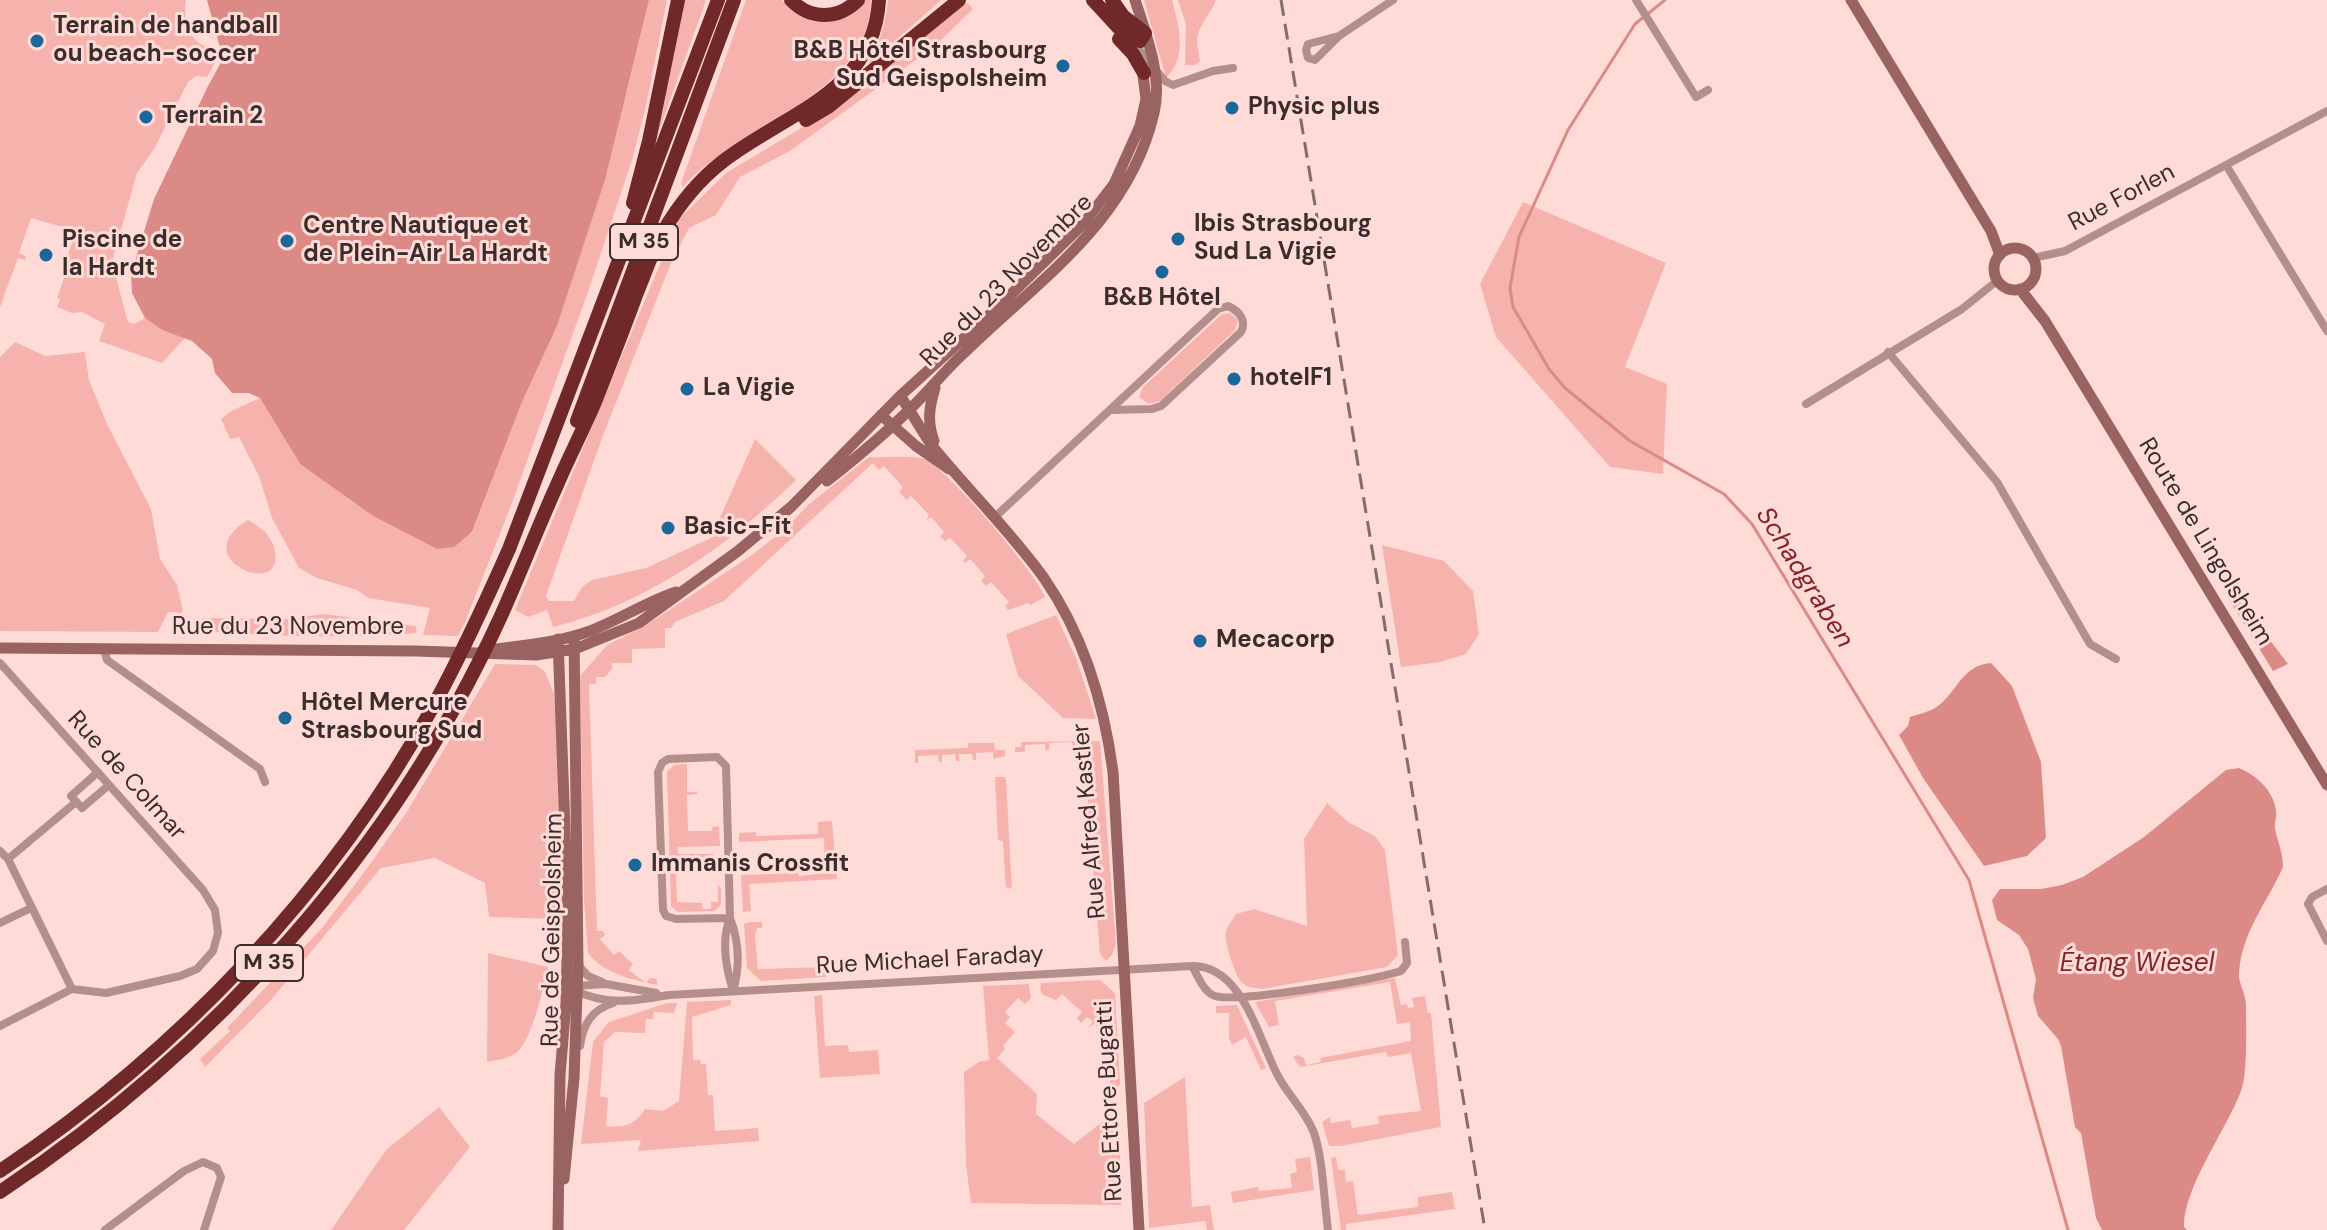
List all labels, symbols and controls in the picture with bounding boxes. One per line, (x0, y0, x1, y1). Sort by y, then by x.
place label: Terrain de handball ou beach-soccer (53, 13, 278, 69)
marker: Terrain de handball ou beach-soccer (28, 32, 46, 50)
place label: B&B Hôtel Strasbourg Sud Geispolsheim (794, 38, 1047, 94)
marker: B&B Hôtel Strasbourg Sud Geispolsheim (1054, 57, 1072, 75)
place label: Physic plus (1248, 94, 1380, 122)
marker: Physic plus (1223, 99, 1241, 117)
place label: Terrain 2 (162, 103, 263, 131)
marker: Terrain 2 (137, 108, 155, 126)
street label: Rue Forlen (2064, 158, 2180, 238)
street label: Rue du 23 Novembre (915, 189, 1099, 373)
place label: Ibis Strasbourg Sud La Vigie (1194, 211, 1372, 267)
place label: Centre Nautique et de Plein-Air La Hardt (303, 213, 548, 269)
road number: M 35 (610, 224, 678, 260)
place label: Piscine de la Hardt (62, 227, 182, 283)
marker: Ibis Strasbourg Sud La Vigie (1169, 230, 1187, 248)
marker: Centre Nautique et de Plein-Air La Hardt (278, 232, 296, 250)
marker: Piscine de la Hardt (37, 246, 55, 264)
marker: B&B Hôtel (1153, 263, 1171, 281)
place label: B&B Hôtel (1103, 285, 1221, 313)
place label: hotelF1 (1250, 365, 1332, 393)
marker: hotelF1 (1225, 370, 1243, 388)
place label: La Vigie (703, 375, 795, 403)
marker: La Vigie (678, 380, 696, 398)
street label: Route de Lingolsheim (2132, 433, 2278, 651)
water label: Schadgraben (1748, 502, 1860, 654)
place label: Basic-Fit (684, 514, 791, 542)
marker: Basic-Fit (659, 519, 677, 537)
street label: Rue du 23 Novembre (172, 614, 404, 642)
place label: Mecacorp (1216, 627, 1335, 655)
marker: Mecacorp (1191, 632, 1209, 650)
place label: Hôtel Mercure Strasbourg Sud (301, 690, 482, 746)
street label: Rue de Colmar (61, 706, 191, 846)
marker: Hôtel Mercure Strasbourg Sud (276, 709, 294, 727)
street label: Rue Alfred Kastler (1067, 722, 1113, 920)
street label: Rue de Geispolsheim (537, 813, 569, 1047)
place label: Immanis Crossfit (651, 851, 849, 879)
marker: Immanis Crossfit (626, 856, 644, 874)
street label: Rue Michael Faraday (815, 941, 1045, 981)
road number: M 35 (235, 945, 303, 981)
water label: Étang Wiesel (2060, 948, 2214, 980)
street label: Rue Ettore Bugatti (1090, 1000, 1130, 1202)

